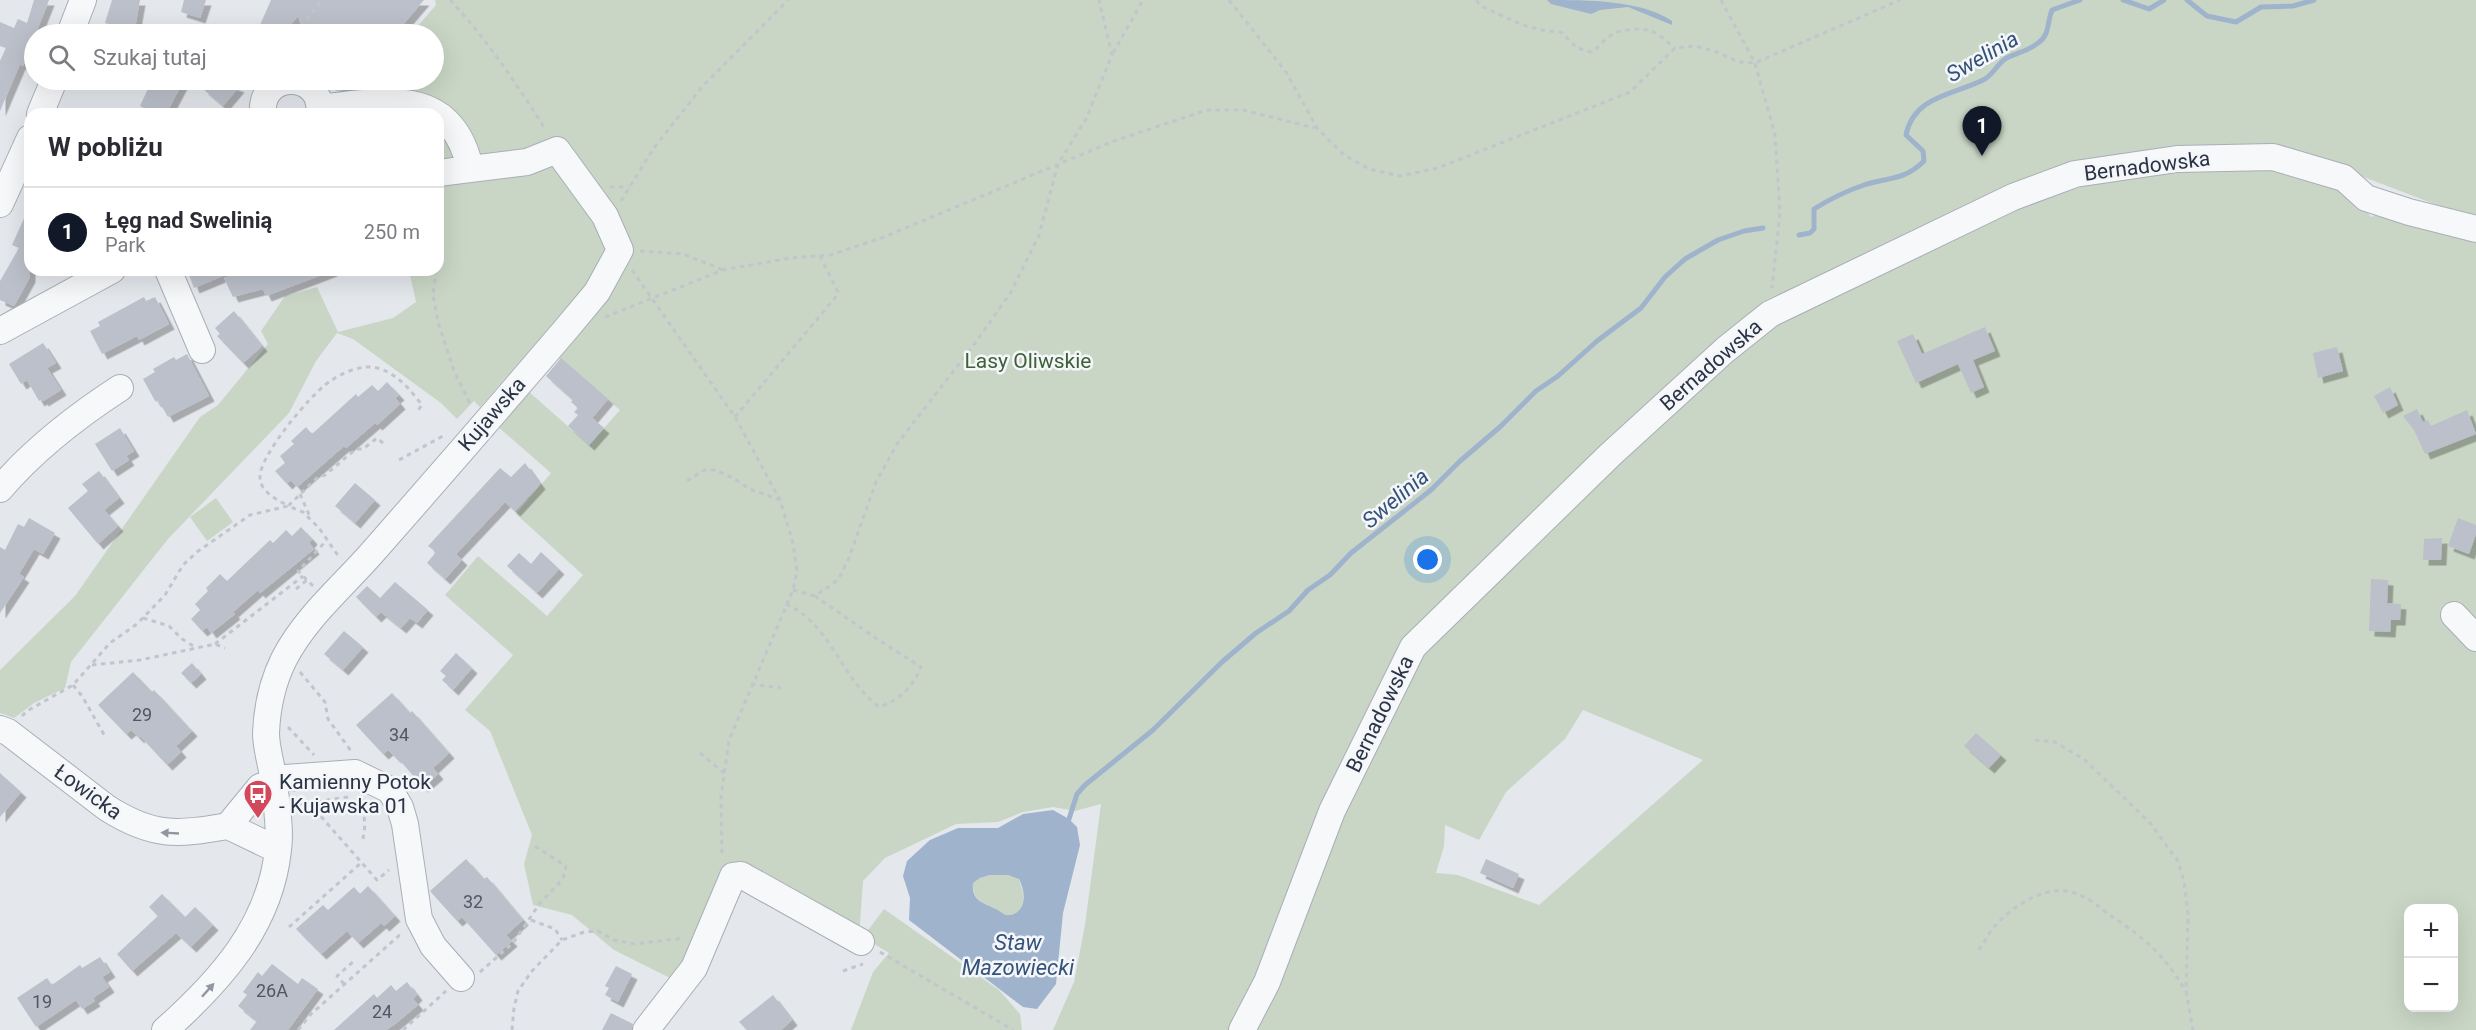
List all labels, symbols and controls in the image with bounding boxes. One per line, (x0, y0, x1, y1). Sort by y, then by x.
search box (24, 24, 444, 90)
water label: Swelinia (1942, 26, 2023, 87)
icon: search (45, 41, 78, 74)
text: Szukaj tutaj (93, 45, 207, 70)
pin: 1 (1962, 106, 2002, 156)
text: W pobliżu (48, 132, 163, 162)
street label: Bernadowska (2083, 146, 2211, 186)
text: Łęg nad Swelinią (105, 208, 272, 233)
text: 1 (62, 220, 73, 244)
text: 250 m (364, 220, 420, 244)
text: Park (105, 233, 145, 257)
street label: Bernadowska (1655, 314, 1767, 416)
park label: Lasy Oliwskie (965, 349, 1091, 373)
street label: Kujawska (454, 372, 530, 456)
water label: Swelinia (1357, 463, 1434, 533)
your location (1413, 545, 1442, 574)
street label: Bernadowska (1341, 652, 1419, 776)
house number: 29 (132, 704, 152, 725)
house number: 34 (389, 724, 409, 745)
street label: Łowicka (50, 760, 126, 824)
place label: Kamienny Potok - Kujawska 01 (279, 770, 431, 818)
bus stop icon: Kamienny Potok - Kujawska 01 (242, 778, 274, 820)
one-way arrow (161, 828, 180, 837)
house number: 32 (463, 891, 483, 912)
map controls (2404, 904, 2458, 1012)
button: + (2404, 904, 2458, 958)
water label: Staw Mazowiecki (962, 930, 1075, 980)
button: − (2404, 958, 2458, 1012)
house number: 26A (256, 980, 288, 1001)
one-way arrow (201, 983, 214, 998)
house number: 19 (32, 991, 52, 1012)
house number: 24 (372, 1001, 392, 1022)

